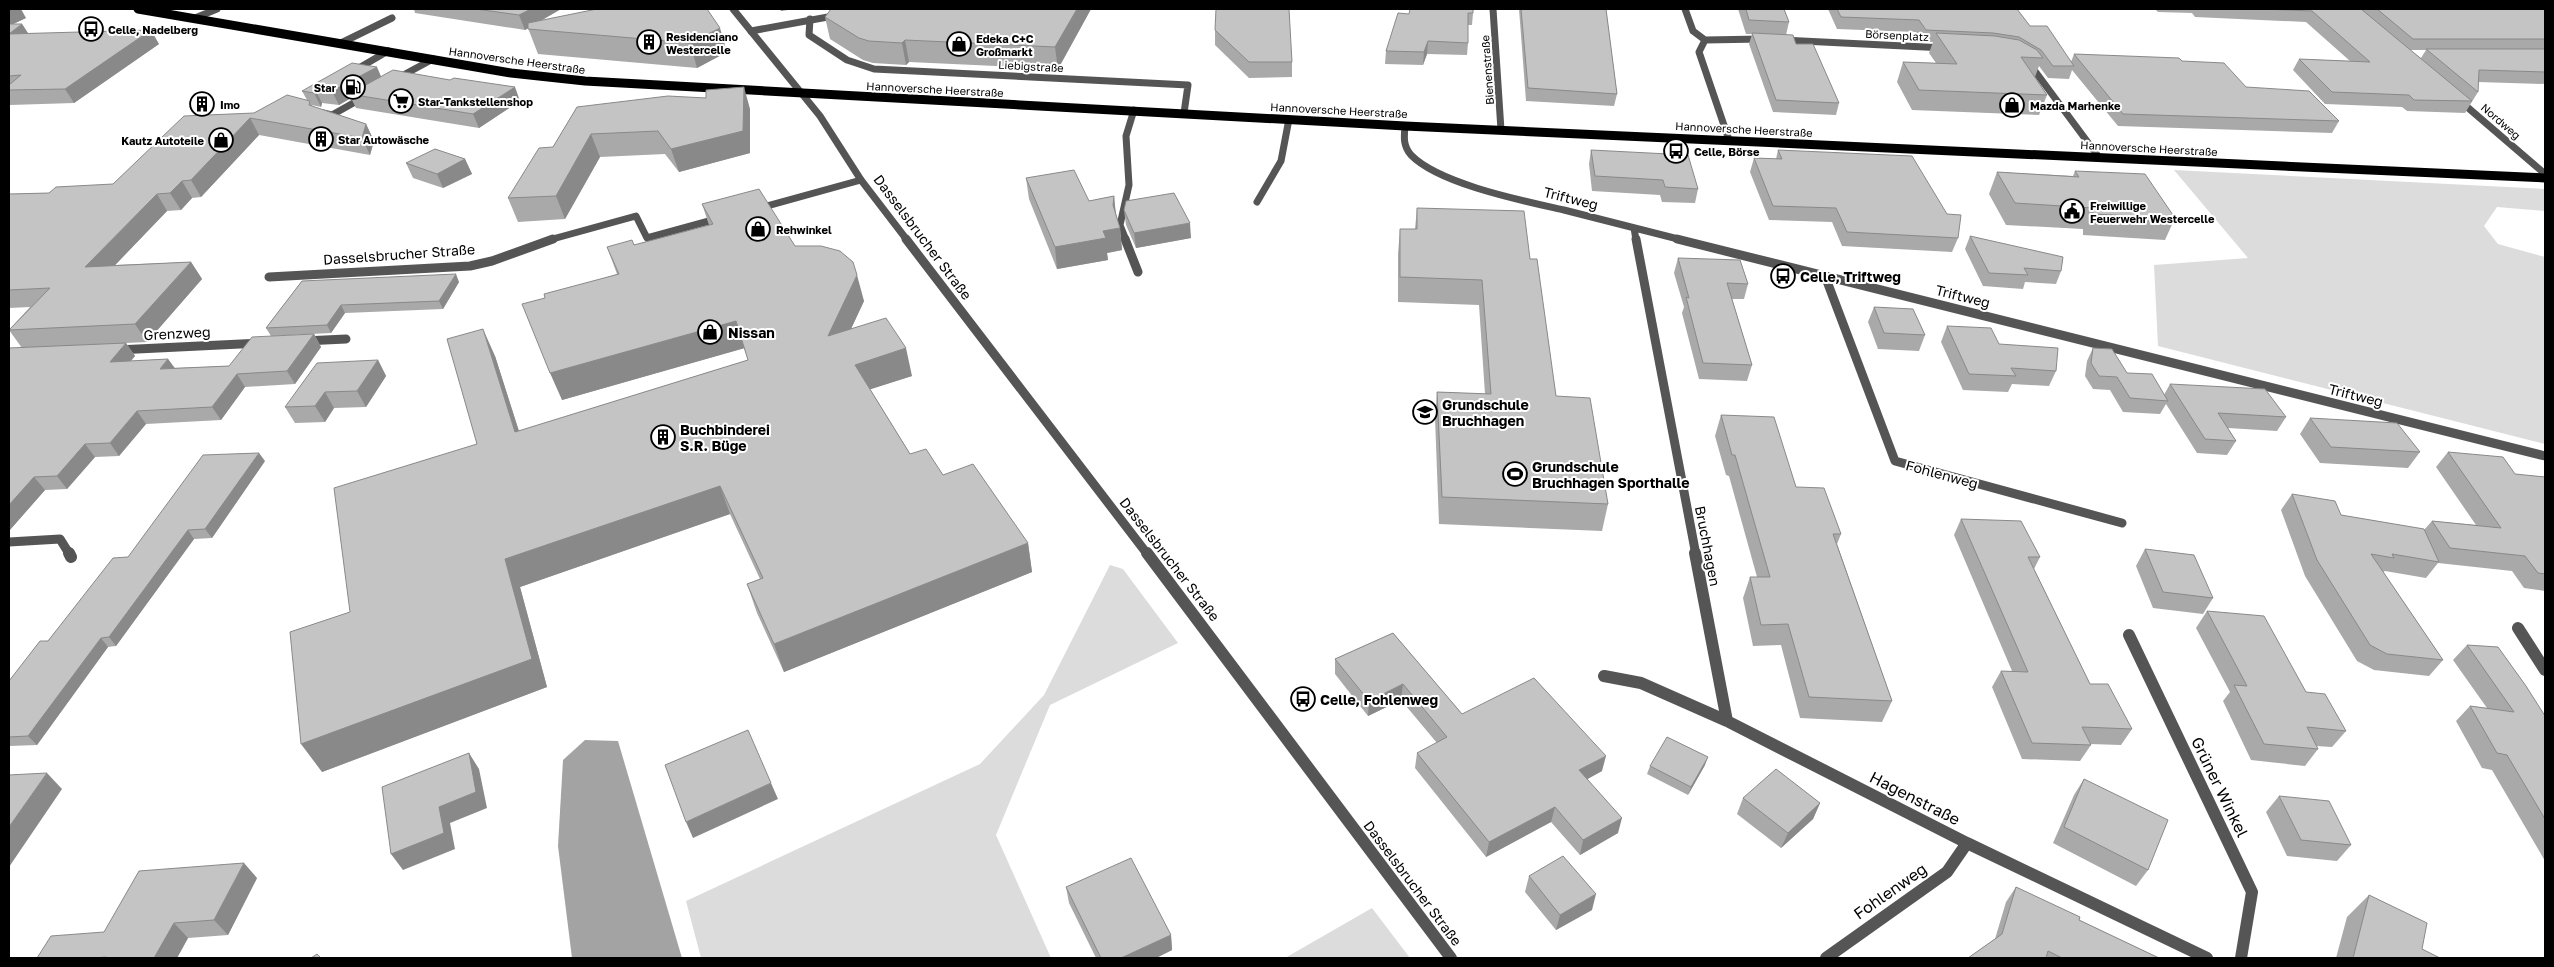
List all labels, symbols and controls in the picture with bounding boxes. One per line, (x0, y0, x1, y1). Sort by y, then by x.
bus stop icon: Celle, Nadelberg (78, 16, 104, 42)
place label: Celle, Nadelberg (108, 23, 198, 36)
street label: Börsenplatz (1865, 27, 1930, 43)
building icon: Residenciano Westercelle (636, 29, 662, 55)
place label: Residenciano Westercelle (666, 30, 738, 56)
shop icon: Edeka C+C Großmarkt (946, 31, 972, 57)
place label: Edeka C+C Großmarkt (976, 32, 1034, 58)
street label: Bienenstraße (1478, 35, 1496, 105)
street label: Hannoversche Heerstraße (448, 44, 586, 76)
street label: Liebigstraße (998, 58, 1064, 74)
fuel station icon: Star (340, 74, 366, 100)
street label: Hannoversche Heerstraße (866, 79, 1004, 99)
place label: Star (314, 81, 337, 94)
supermarket icon: Star-Tankstellenshop (388, 88, 414, 114)
building icon: Imo (189, 91, 215, 117)
shop icon: Mazda Marhenke (1999, 92, 2025, 118)
place label: Star-Tankstellenshop (418, 95, 533, 108)
place label: Imo (220, 98, 240, 111)
place label: Mazda Marhenke (2030, 99, 2121, 112)
street label: Hannoversche Heerstraße (1270, 100, 1408, 120)
street label: Nordweg (2479, 100, 2523, 142)
street label: Hannoversche Heerstraße (1675, 119, 1813, 139)
building icon: Star Autowäsche (308, 126, 334, 152)
shop icon: Kautz Autoteile (208, 127, 234, 153)
place label: Star Autowäsche (338, 133, 430, 146)
place label: Kautz Autoteile (121, 134, 205, 147)
bus stop icon: Celle, Börse (1663, 138, 1689, 164)
street label: Hannoversche Heerstraße (2080, 138, 2218, 158)
place label: Celle, Börse (1694, 145, 1760, 158)
street label: Dasselsbrucher Straße (870, 171, 976, 303)
street label: Triftweg (1542, 183, 1600, 213)
public building icon: Freiwillige Feuerwehr Westercelle (2059, 198, 2085, 224)
place label: Freiwillige Feuerwehr Westercelle (2090, 199, 2215, 225)
shop icon: Rehwinkel (745, 216, 771, 242)
place label: Rehwinkel (776, 223, 832, 236)
street label: Dasselsbrucher Straße (322, 240, 476, 268)
bus stop icon: Celle, Triftweg (1770, 263, 1796, 289)
place label: Celle, Triftweg (1800, 268, 1901, 285)
street label: Triftweg (1934, 281, 1992, 311)
shop icon: Nissan (697, 319, 723, 345)
street label: Grenzweg (143, 323, 211, 343)
place label: Nissan (728, 324, 775, 341)
street label: Triftweg (2327, 380, 2385, 410)
place label: Grundschule Bruchhagen (1442, 396, 1529, 429)
school or university icon: Grundschule Bruchhagen (1412, 399, 1438, 425)
place label: Buchbinderei S.R. Büge (680, 421, 770, 454)
building icon: Buchbinderei S.R. Büge (650, 424, 676, 450)
street label: Fohlenweg (1904, 456, 1980, 492)
place label: Grundschule Bruchhagen Sporthalle (1532, 458, 1690, 491)
sports icon: Grundschule Bruchhagen Sporthalle (1502, 461, 1528, 487)
street label: Dasselsbrucher Straße (1116, 494, 1224, 624)
street label: Bruchhagen (1692, 504, 1724, 588)
bus stop icon: Celle, Fohlenweg (1290, 686, 1316, 712)
place label: Celle, Fohlenweg (1320, 691, 1438, 708)
street label: Grüner Winkel (2187, 734, 2253, 840)
street label: Hagenstraße (1866, 767, 1964, 829)
street label: Dasselsbrucher Straße (1360, 817, 1466, 949)
street label: Fohlenweg (1850, 859, 1930, 923)

